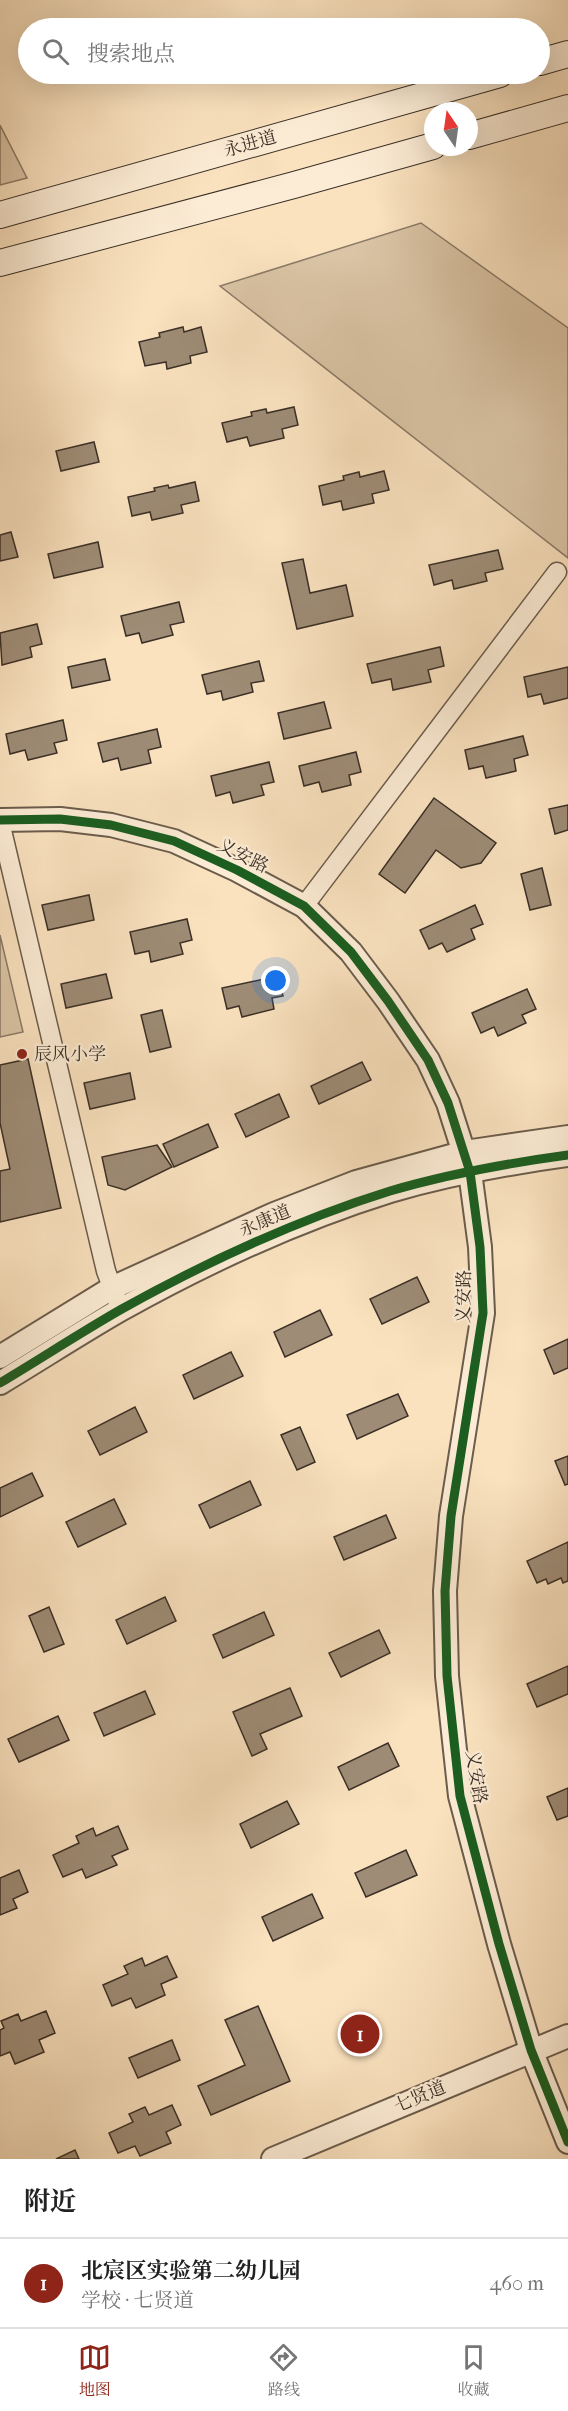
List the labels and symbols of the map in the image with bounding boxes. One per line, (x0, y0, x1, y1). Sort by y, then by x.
north arrow (424, 102, 478, 156)
street label: 永进道 (221, 126, 279, 162)
street label: 义安路 (214, 835, 272, 877)
your location (261, 966, 290, 995)
place label: 辰风小学 (34, 1044, 106, 1065)
marker: 辰风小学 (15, 1047, 29, 1061)
street label: 永康道 (236, 1201, 294, 1241)
street label: 义安路 (453, 1270, 475, 1324)
street label: 义安路 (461, 1749, 491, 1805)
pin: 1 (340, 2012, 380, 2056)
street label: 七贤道 (391, 2077, 449, 2117)

